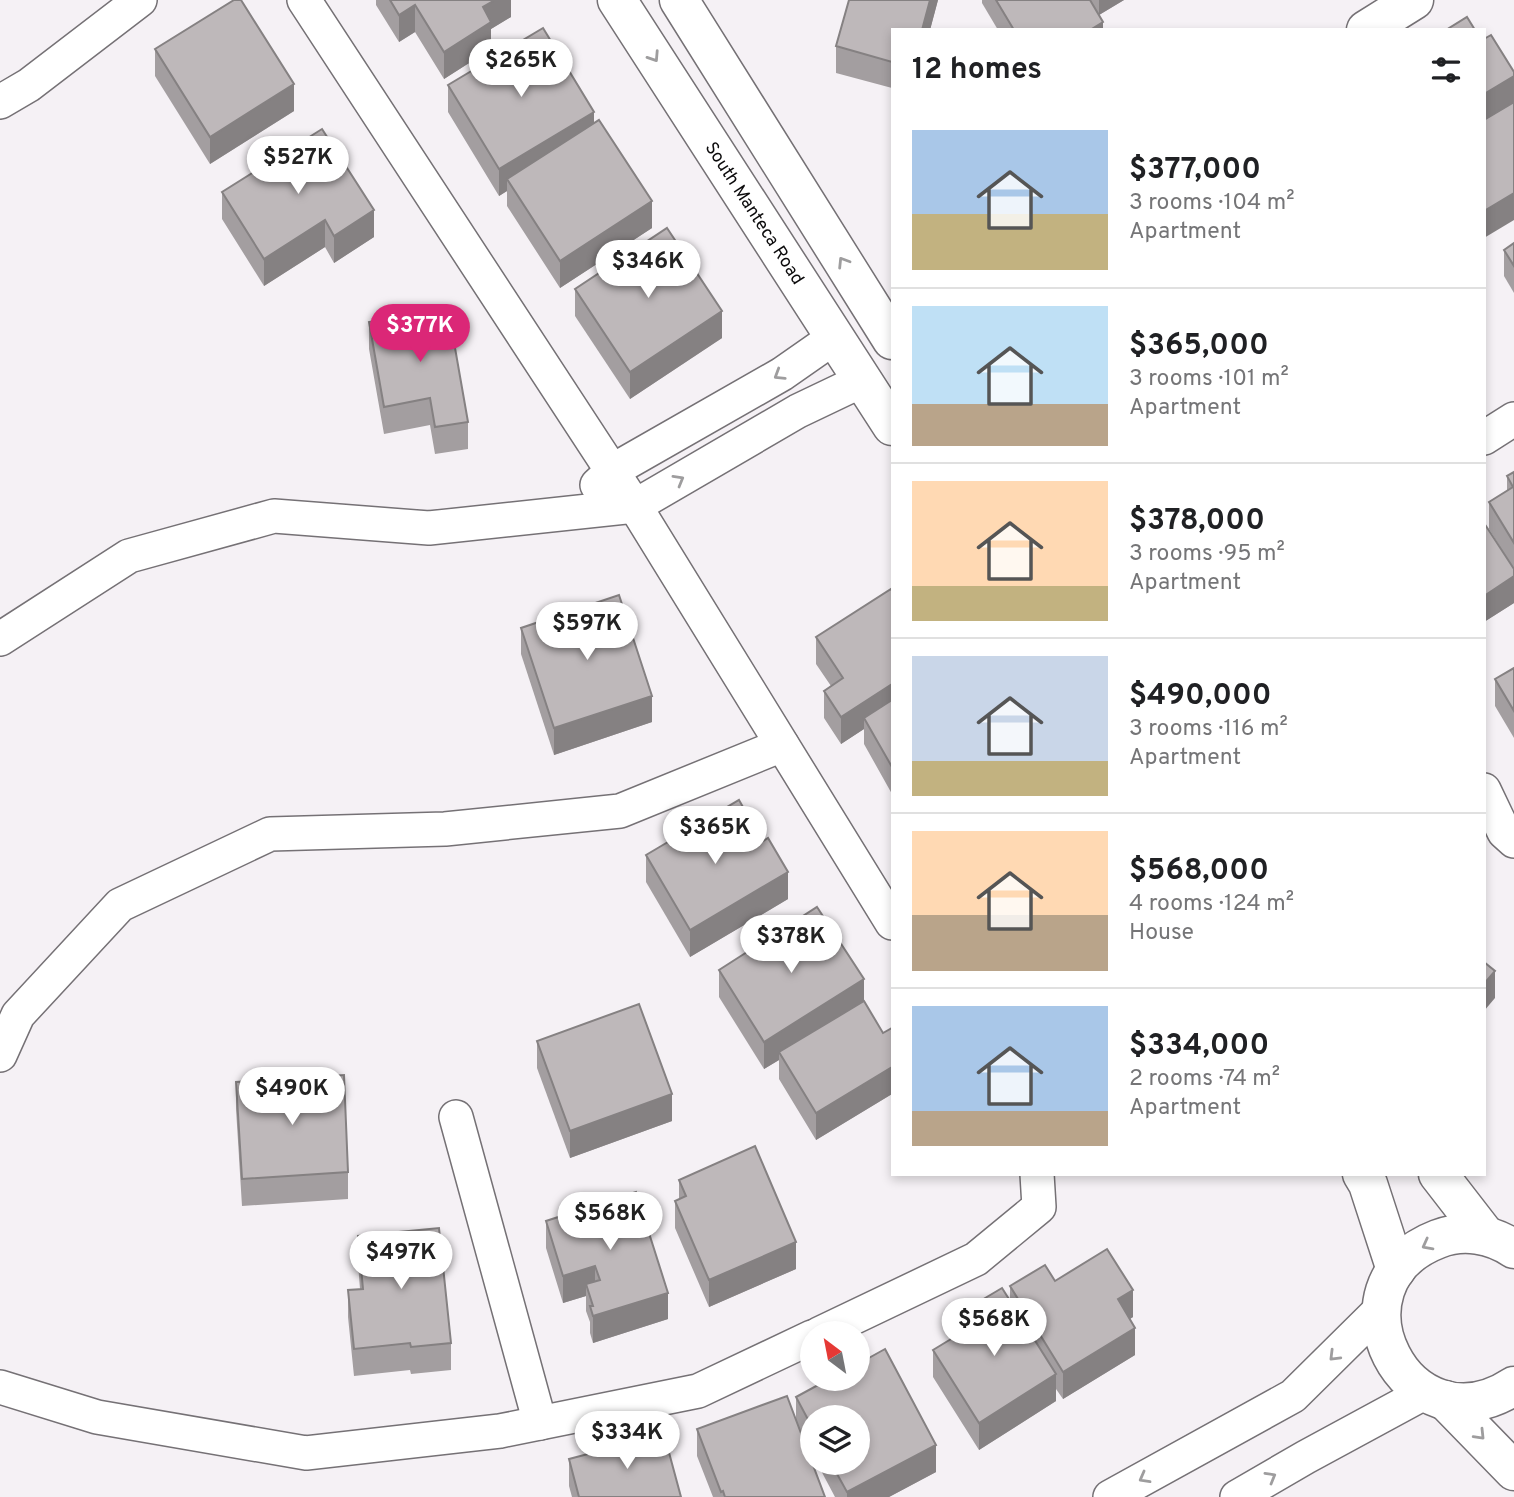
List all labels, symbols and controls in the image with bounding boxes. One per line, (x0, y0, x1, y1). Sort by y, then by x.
pin: $265K (472, 40, 570, 99)
text: $265K (485, 47, 557, 76)
one-way arrow (646, 50, 659, 63)
icon: filters (1427, 51, 1465, 89)
text: 12 homes (912, 52, 1042, 89)
pin: $527K (249, 136, 347, 196)
street label: South Manteca Road (699, 138, 809, 290)
text: $527K (263, 144, 333, 173)
text: $377,000 (1129, 152, 1261, 189)
icon: home (968, 158, 1052, 242)
text: 3 rooms · 104 m² (1129, 189, 1294, 218)
text: Apartment (1129, 218, 1241, 247)
pin: $346K (599, 240, 697, 300)
text: $346K (612, 248, 684, 277)
one-way arrow (839, 256, 852, 269)
pin: $377K (371, 304, 469, 364)
text: $377K (386, 312, 454, 341)
text: $365,000 (1129, 328, 1269, 365)
icon: home (968, 334, 1052, 418)
text: 3 rooms · 101 m² (1129, 365, 1289, 394)
one-way arrow (773, 367, 786, 380)
text: Apartment (1129, 394, 1241, 423)
one-way arrow (671, 475, 684, 488)
text: $378,000 (1129, 503, 1265, 540)
icon: home (968, 509, 1052, 593)
text: 3 rooms · 95 m² (1129, 540, 1285, 569)
text: Apartment (1129, 569, 1241, 598)
pin: $597K (538, 602, 636, 662)
text: $597K (552, 610, 622, 639)
text: $490,000 (1129, 678, 1272, 715)
icon: home (968, 684, 1052, 768)
text: 3 rooms · 116 m² (1129, 715, 1288, 744)
text: Apartment (1129, 744, 1241, 773)
pin: $365K (666, 806, 764, 866)
text: $365K (679, 814, 751, 843)
text: $568,000 (1129, 853, 1269, 890)
icon: home (968, 859, 1052, 943)
text: 4 rooms · 124 m² (1129, 890, 1294, 919)
pin: $378K (742, 916, 840, 975)
text: House (1129, 919, 1194, 948)
text: $378K (756, 923, 826, 952)
text: $334,000 (1129, 1028, 1269, 1065)
icon: home (968, 1034, 1052, 1118)
text: 2 rooms · 74 m² (1129, 1065, 1280, 1094)
pin: $490K (243, 1068, 341, 1127)
text: $490K (255, 1075, 329, 1104)
text: Apartment (1129, 1094, 1241, 1123)
pin: $568K (561, 1192, 659, 1252)
text: $568K (574, 1200, 646, 1229)
pin: $497K (352, 1232, 450, 1291)
one-way arrow (1422, 1236, 1434, 1250)
text: $497K (366, 1239, 436, 1268)
pin: $568K (945, 1298, 1043, 1358)
text: $568K (958, 1306, 1030, 1335)
north arrow (800, 1321, 870, 1391)
map controls (800, 1321, 870, 1475)
one-way arrow (1329, 1348, 1342, 1361)
button: layers (800, 1405, 870, 1475)
pin: $334K (578, 1412, 676, 1471)
text: $334K (591, 1419, 663, 1448)
one-way arrow (1471, 1427, 1484, 1440)
one-way arrow (1138, 1470, 1151, 1483)
one-way arrow (1264, 1472, 1277, 1485)

